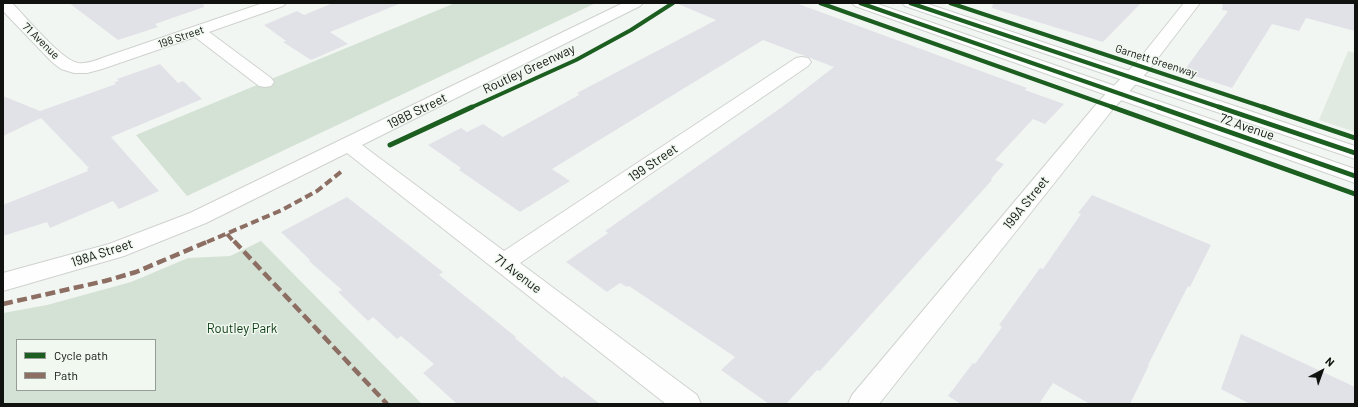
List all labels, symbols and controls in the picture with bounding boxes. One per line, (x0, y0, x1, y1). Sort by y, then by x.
street label: 71 Avenue (20, 20, 62, 62)
street label: 198 Street (156, 23, 206, 51)
street label: Routley Greenway (480, 41, 578, 97)
street label: Garnett Greenway (1114, 42, 1198, 80)
street label: 198B Street (385, 90, 449, 132)
street label: 72 Avenue (1217, 110, 1277, 144)
street label: 199 Street (625, 141, 681, 185)
street label: 199A Street (1000, 173, 1052, 233)
street label: 198A Street (69, 236, 135, 270)
street label: 71 Avenue (491, 251, 545, 297)
park label: Routley Park (207, 321, 277, 337)
legend (16, 339, 156, 391)
text: Cycle path (54, 348, 108, 362)
north arrow (1302, 351, 1342, 391)
text: N (1323, 354, 1337, 369)
text: Path (54, 368, 78, 382)

